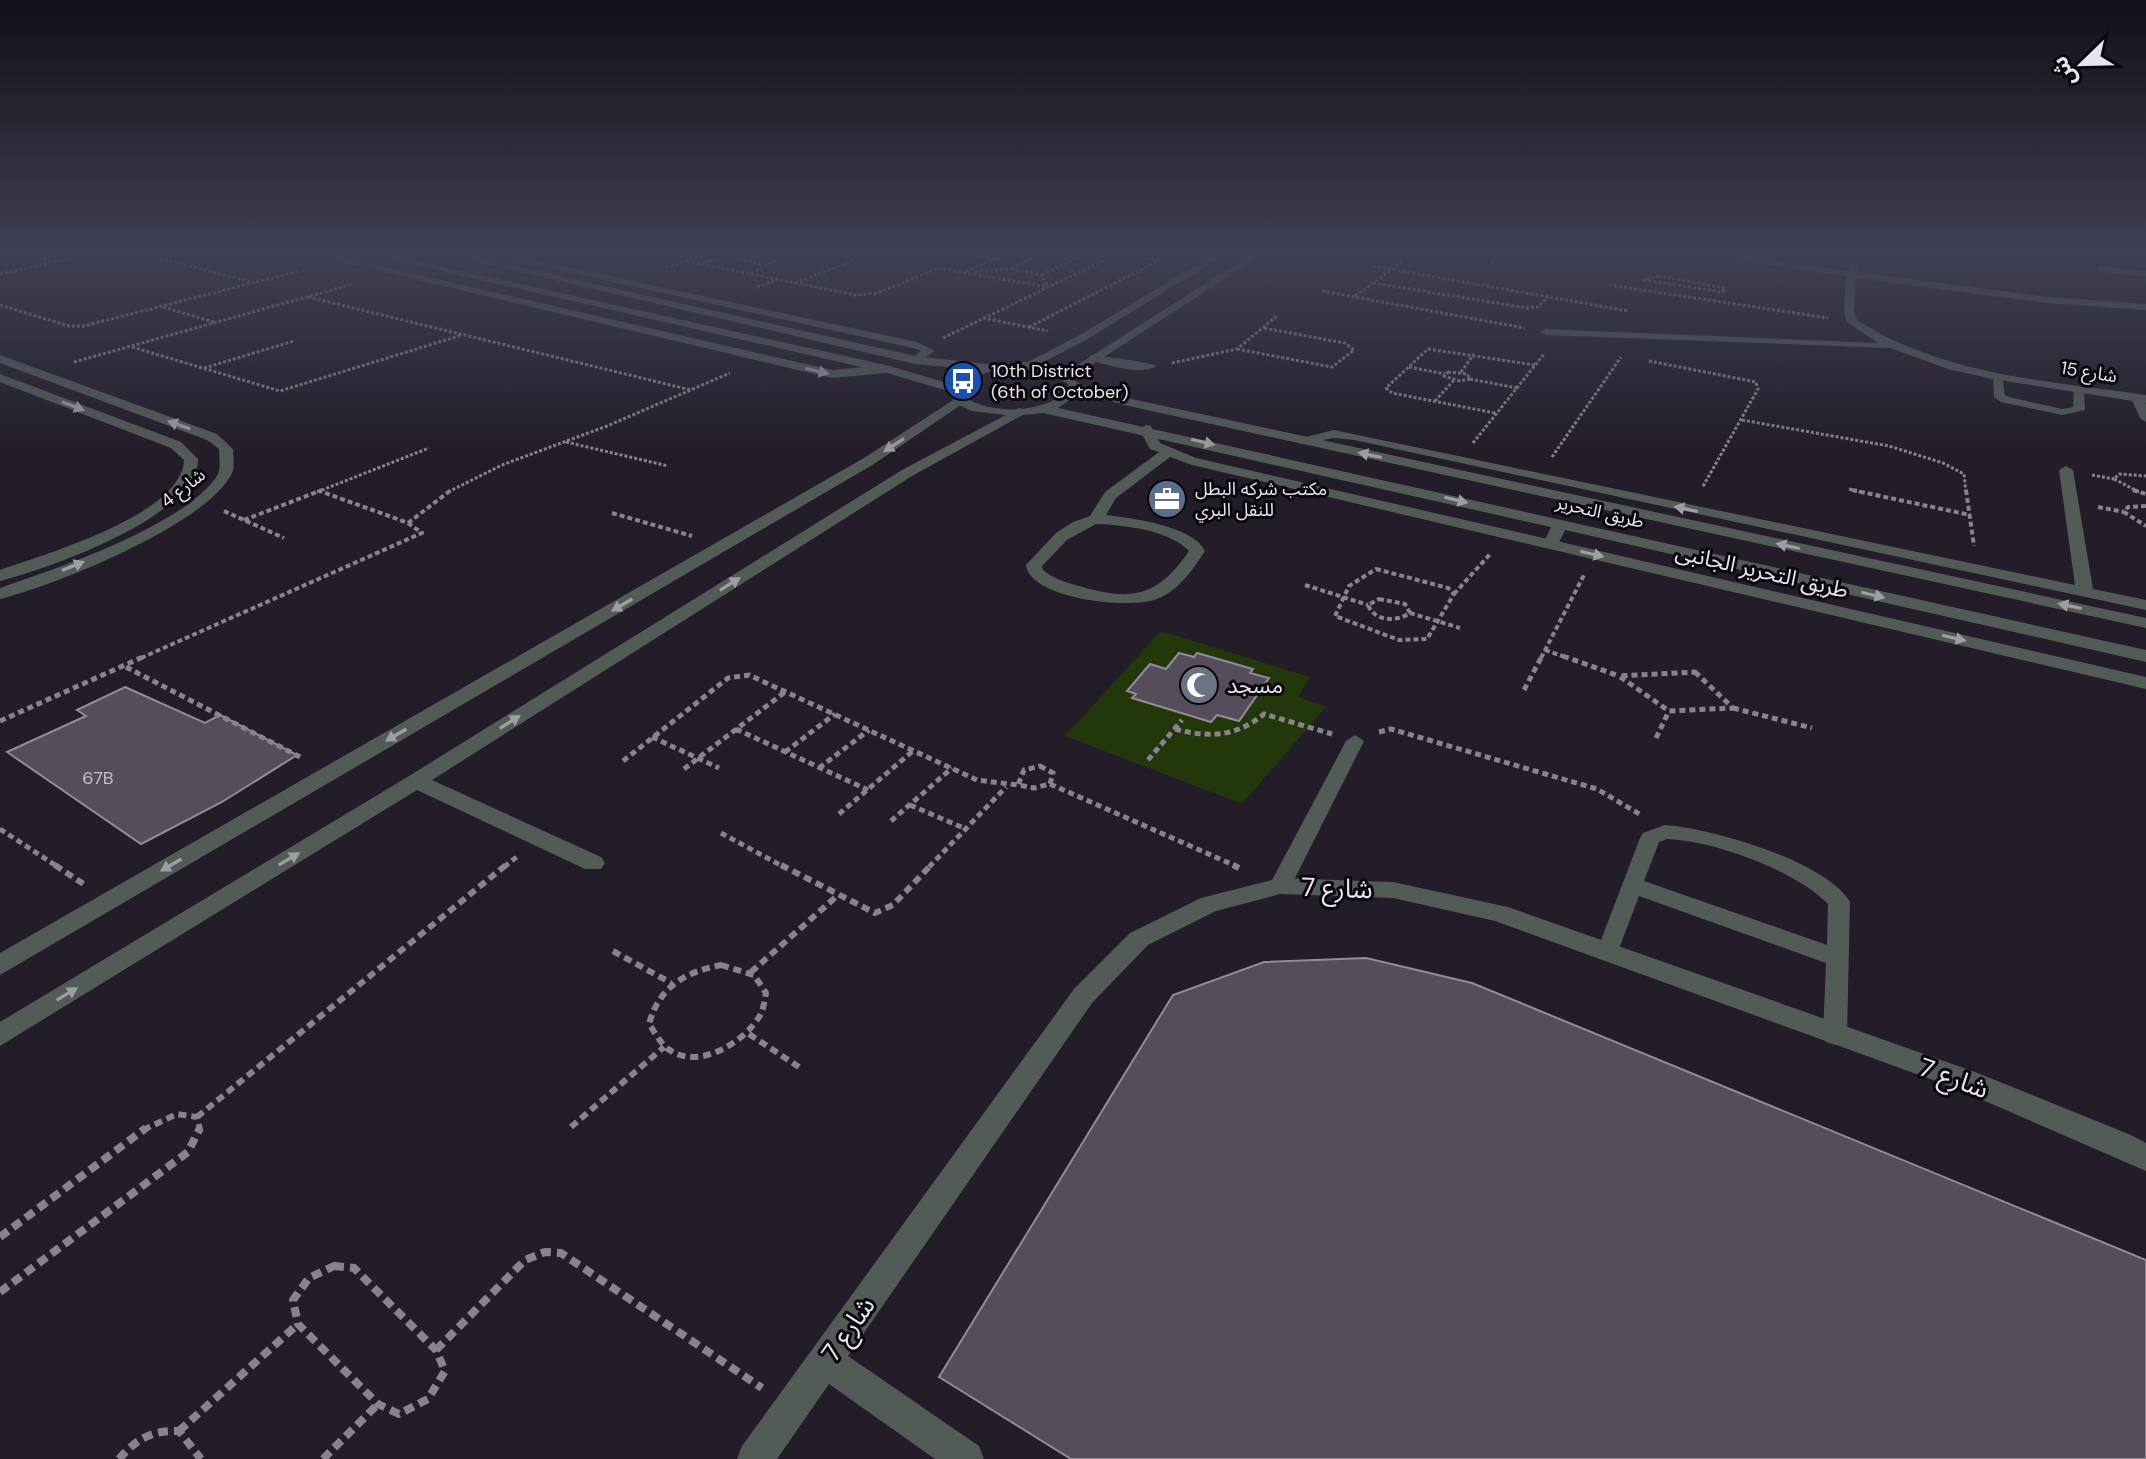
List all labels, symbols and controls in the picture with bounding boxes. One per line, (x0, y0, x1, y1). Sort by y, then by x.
north arrow (2042, 24, 2122, 104)
text: ش (2045, 52, 2083, 91)
street label: شارع 15 (2059, 356, 2119, 390)
place label: 10th District (6th of October) (991, 359, 1129, 404)
bus stop icon: 10th District (6th of October) (942, 360, 984, 402)
one-way arrow (804, 365, 829, 378)
one-way arrow (61, 400, 85, 413)
one-way arrow (167, 418, 191, 431)
one-way arrow (1190, 436, 1215, 449)
one-way arrow (884, 438, 905, 453)
one-way arrow (1357, 448, 1382, 461)
street label: شارع 4 (156, 463, 212, 515)
place label: مكتب شركه البطل للنقل البري (1195, 477, 1327, 523)
office icon: مكتب شركه البطل للنقل البري (1146, 478, 1188, 520)
street label: طريق التحرير (1553, 490, 1646, 534)
one-way arrow (1444, 494, 1469, 507)
one-way arrow (1673, 502, 1698, 514)
street label: طريق التحرير الجانبى (1673, 537, 1851, 605)
one-way arrow (1775, 539, 1800, 552)
one-way arrow (1579, 548, 1604, 561)
one-way arrow (61, 559, 85, 572)
one-way arrow (719, 578, 741, 592)
one-way arrow (1861, 589, 1886, 602)
one-way arrow (610, 598, 633, 612)
one-way arrow (2057, 599, 2082, 612)
one-way arrow (1942, 632, 1967, 645)
mosque icon: مسجد (1178, 664, 1220, 706)
place label: مسجد (1227, 671, 1283, 700)
one-way arrow (499, 716, 521, 730)
one-way arrow (385, 728, 408, 742)
house number: 67B (82, 766, 114, 790)
one-way arrow (278, 852, 300, 866)
one-way arrow (160, 858, 183, 872)
street label: شارع 7 (1301, 870, 1373, 908)
one-way arrow (56, 987, 78, 1001)
street label: شارع 7 (1914, 1050, 1993, 1108)
street label: شارع 7 (814, 1290, 884, 1369)

